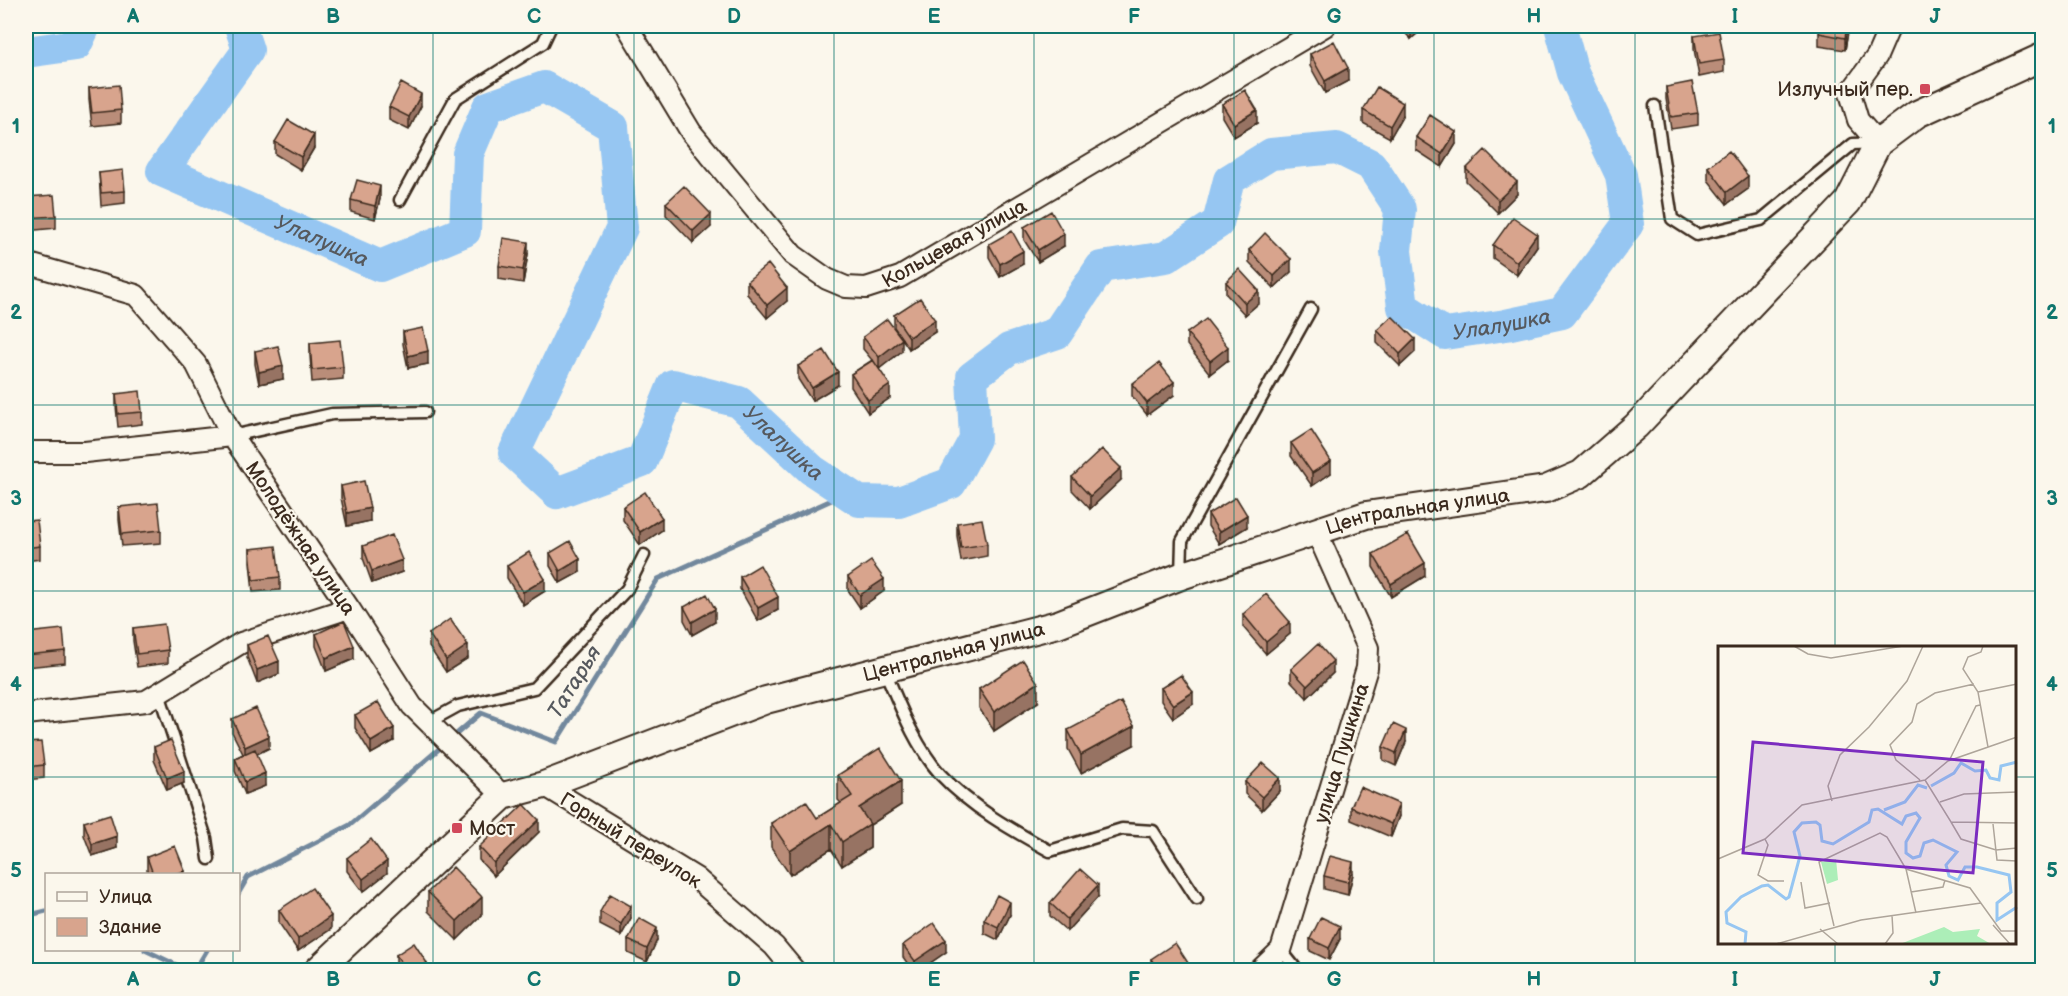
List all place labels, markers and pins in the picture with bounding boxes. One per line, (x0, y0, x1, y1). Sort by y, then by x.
place label: Излучный пер. (1777, 78, 1913, 102)
marker: Излучный пер. (1918, 82, 1932, 96)
place label: Мост (469, 817, 516, 841)
marker: Мост (450, 821, 464, 835)

